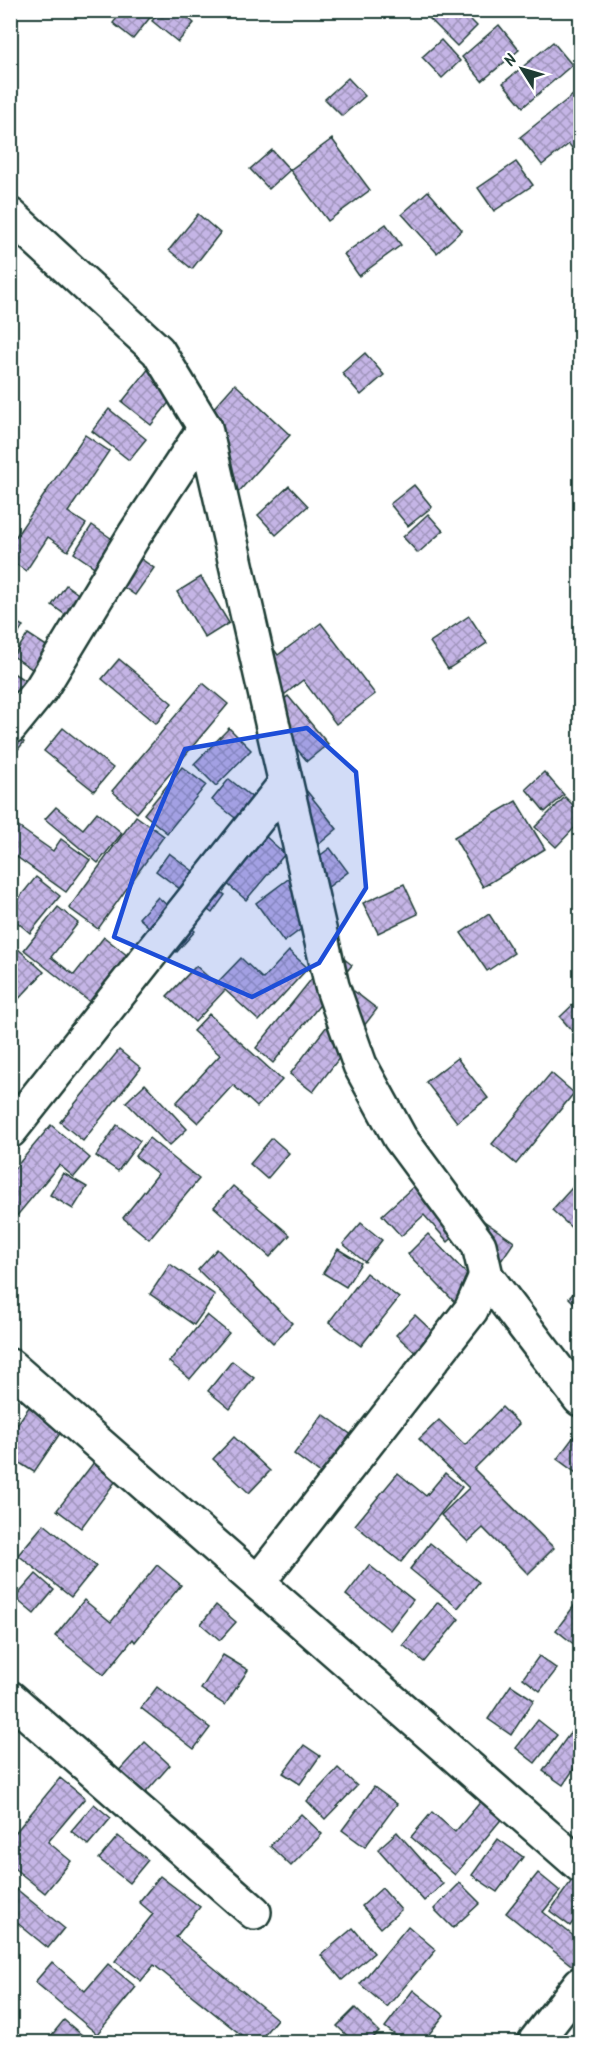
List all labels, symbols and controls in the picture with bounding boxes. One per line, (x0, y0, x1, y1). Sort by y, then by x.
north arrow (492, 39, 552, 99)
text: N (498, 49, 524, 72)

